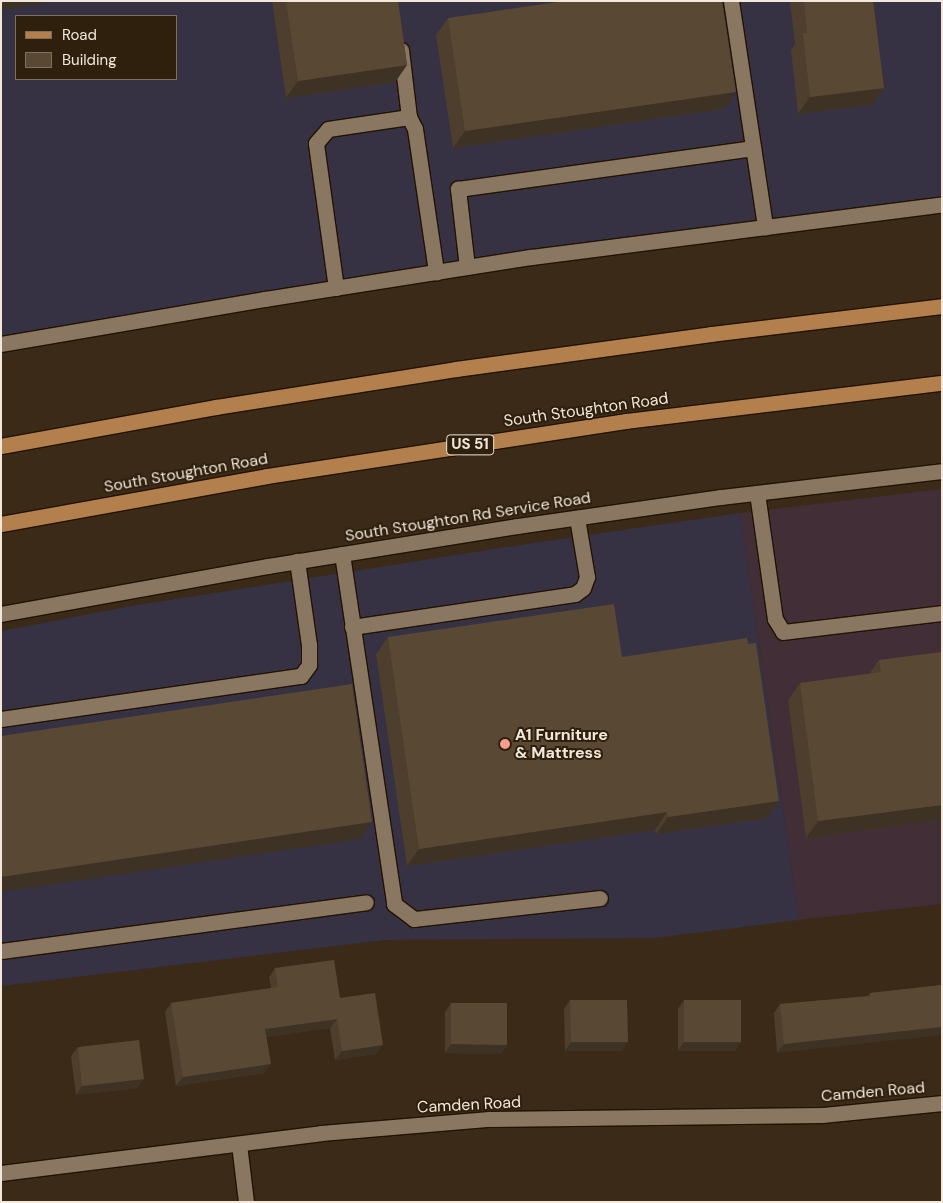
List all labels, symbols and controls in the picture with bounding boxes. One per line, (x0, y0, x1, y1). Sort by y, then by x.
legend (15, 15, 178, 80)
text: Road (62, 25, 97, 45)
text: Building (62, 50, 117, 70)
street label: South Stoughton Road (502, 389, 670, 431)
road number: US 51 (445, 432, 495, 458)
street label: South Stoughton Road (103, 449, 269, 497)
street label: South Stoughton Rd Service Road (344, 488, 592, 546)
place label: A1 Furniture & Mattress (515, 725, 608, 763)
marker: A1 Furniture & Mattress (499, 738, 511, 750)
street label: Camden Road (820, 1078, 926, 1106)
street label: Camden Road (416, 1093, 522, 1117)

